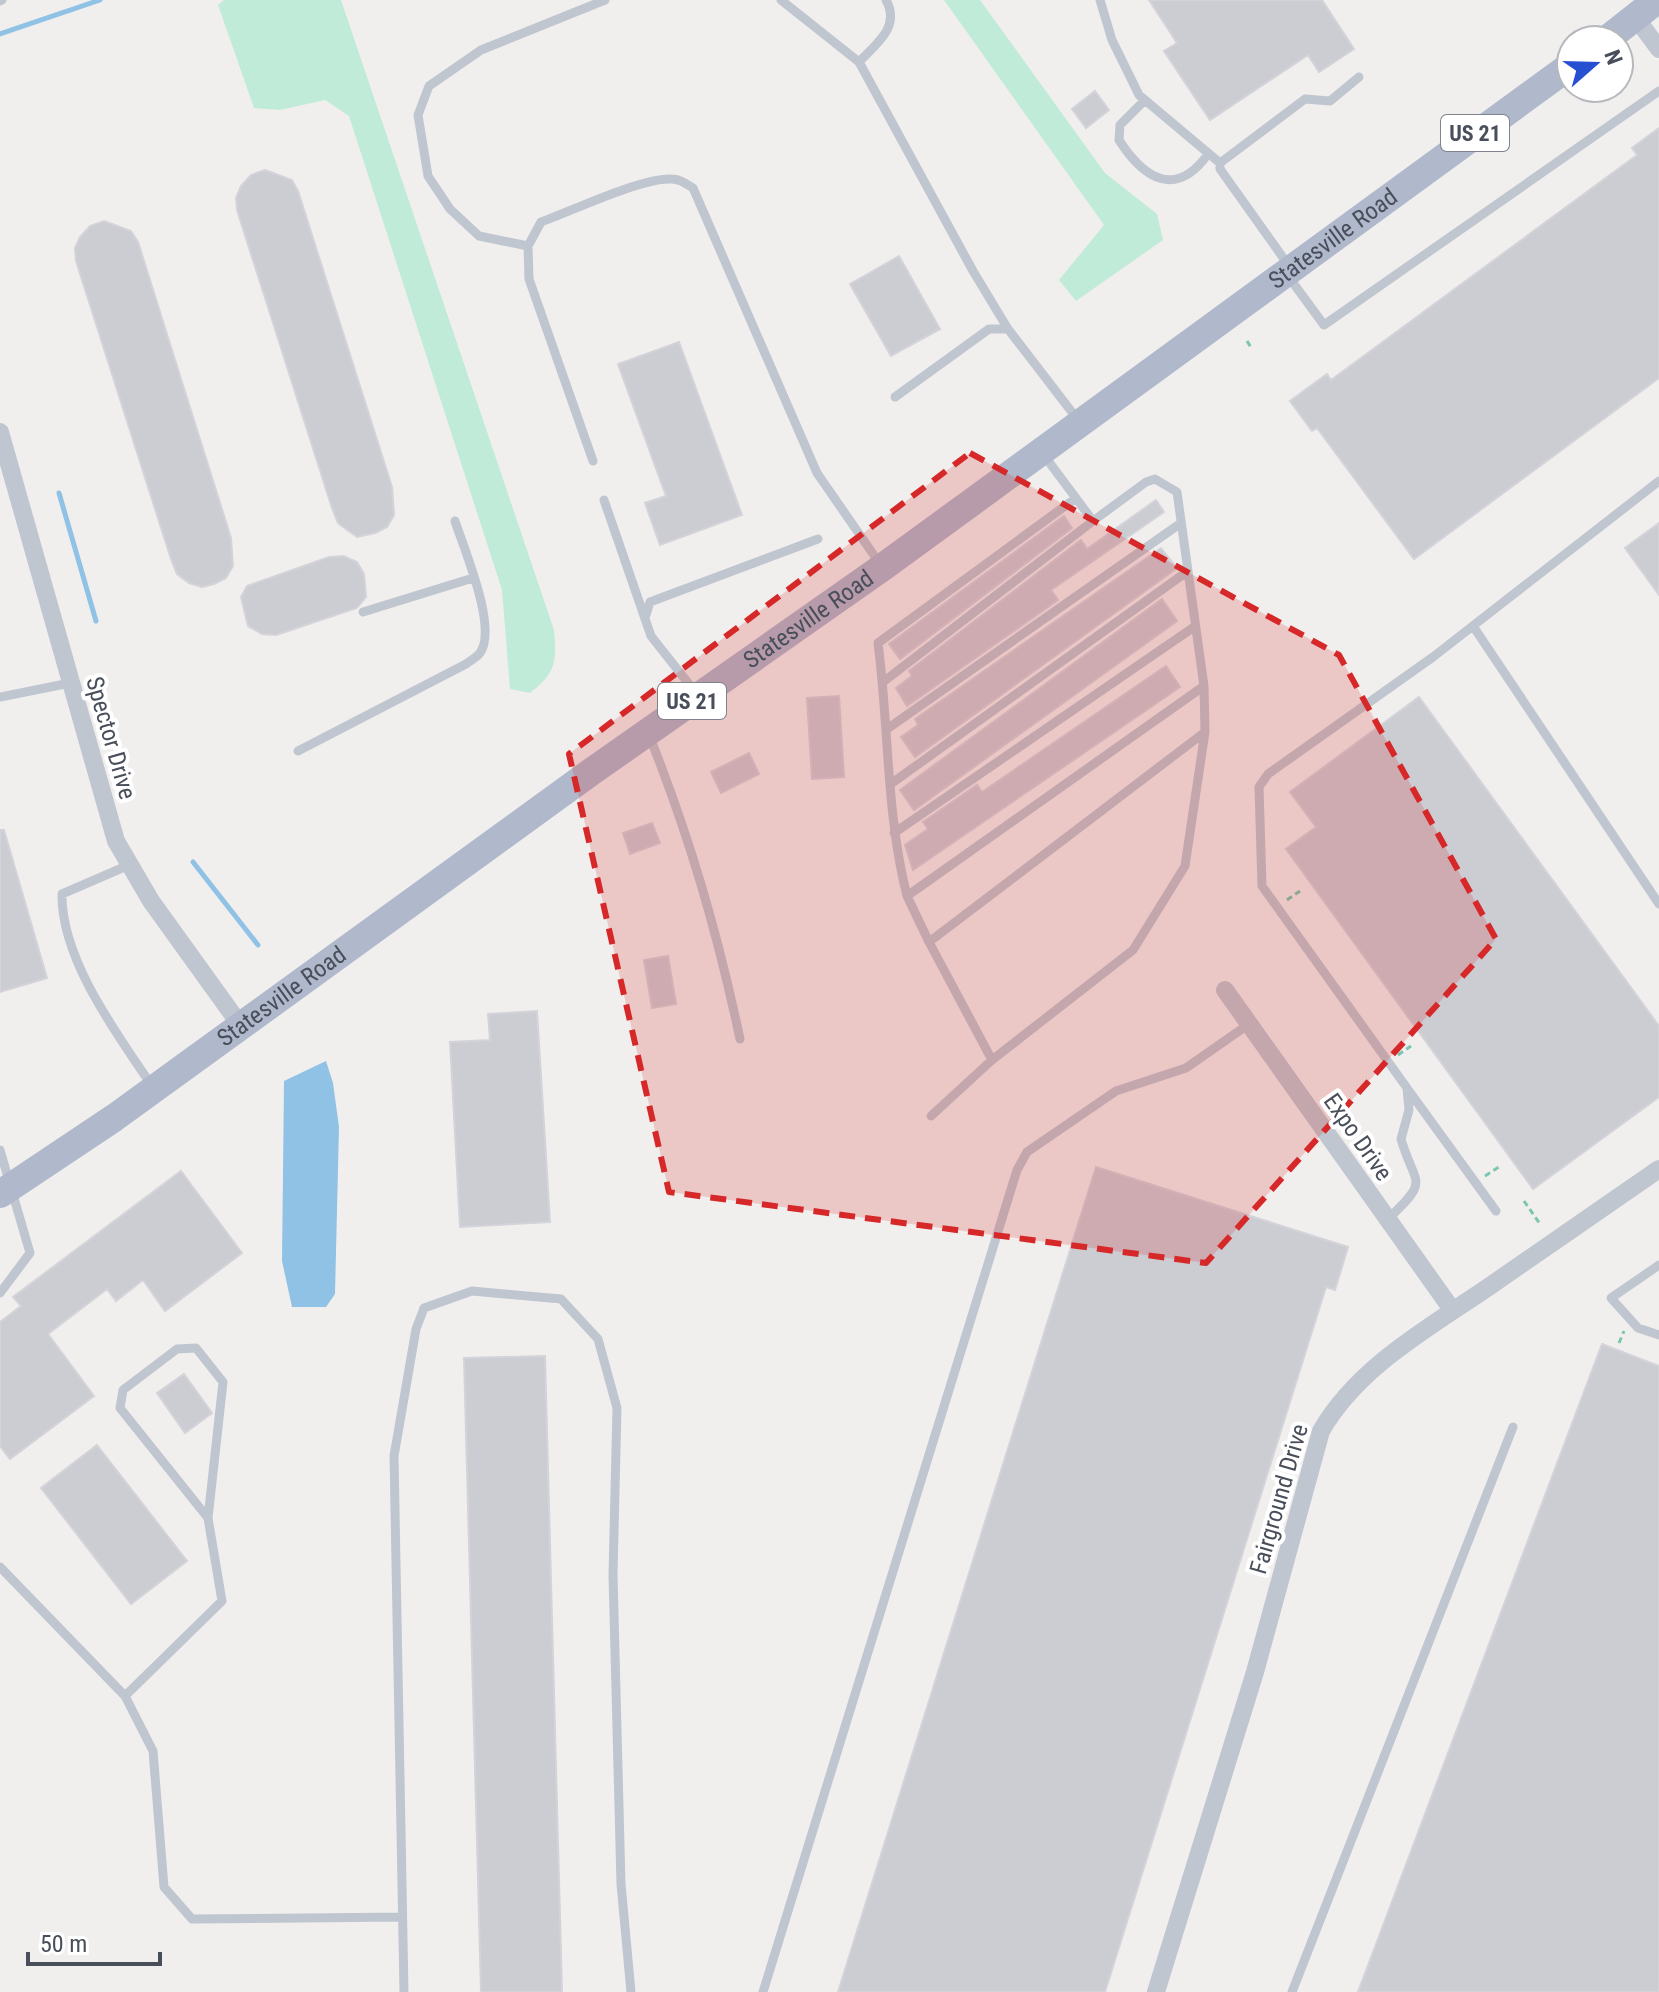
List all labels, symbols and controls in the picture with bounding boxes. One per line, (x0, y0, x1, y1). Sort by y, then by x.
north arrow (1555, 24, 1635, 104)
text: N (1599, 47, 1627, 68)
road number: US 21 (1441, 115, 1509, 151)
street label: Statesville Road (1263, 183, 1403, 295)
street label: Statesville Road (738, 564, 879, 674)
street label: Spector Drive (80, 673, 142, 803)
road number: US 21 (658, 683, 726, 719)
street label: Statesville Road (212, 940, 351, 1052)
street label: Expo Drive (1318, 1088, 1398, 1186)
street label: Fairground Drive (1244, 1421, 1314, 1577)
scale bar (28, 1916, 160, 1966)
text: 50 m (40, 1930, 87, 1958)

